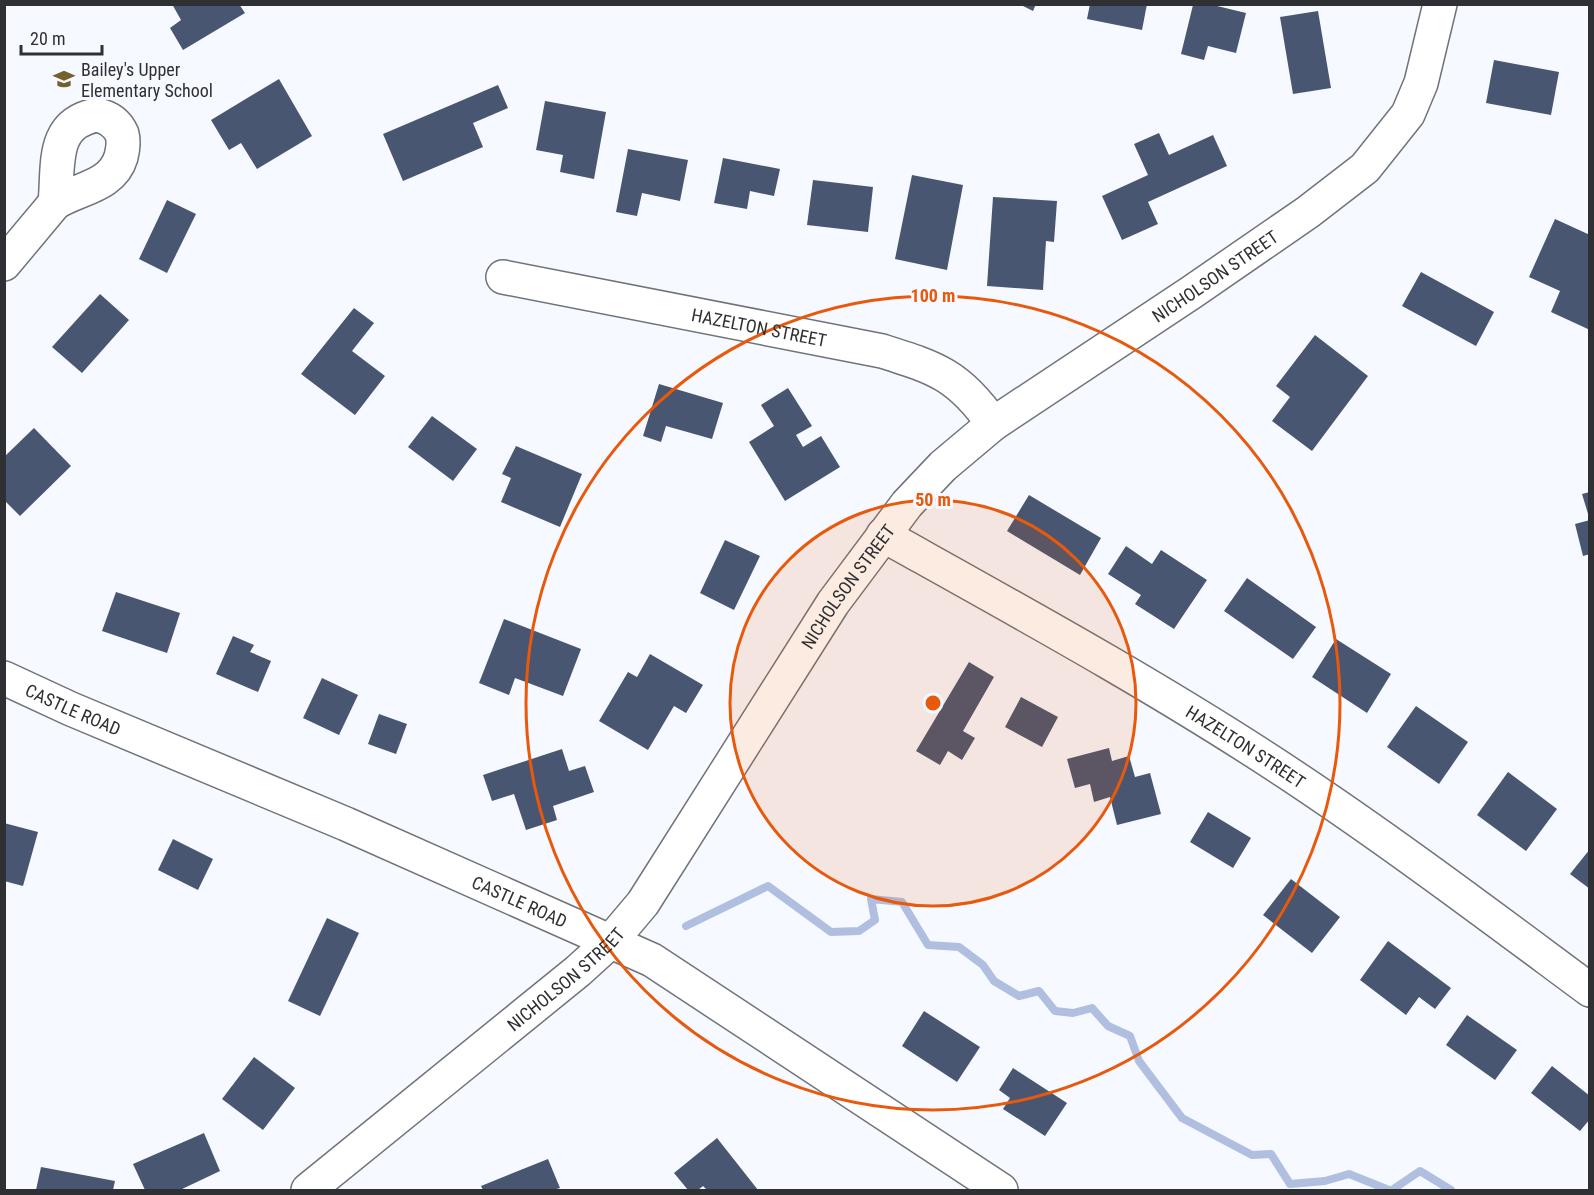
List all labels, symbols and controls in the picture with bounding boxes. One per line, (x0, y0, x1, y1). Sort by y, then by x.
scale bar (21, 18, 102, 56)
text: 20 m (30, 28, 65, 49)
place label: Bailey's Upper Elementary School (81, 59, 213, 101)
school or university icon: Bailey's Upper Elementary School (52, 67, 76, 91)
street label: NICHOLSON STREET (1148, 226, 1282, 326)
text: 100 m (911, 285, 955, 306)
street label: HAZELTON STREET (690, 304, 829, 350)
text: 50 m (915, 489, 951, 510)
street label: NICHOLSON STREET (796, 520, 899, 652)
street label: CASTLE ROAD (22, 679, 124, 739)
centre of rings (923, 693, 943, 713)
street label: HAZELTON STREET (1182, 701, 1309, 792)
street label: CASTLE ROAD (469, 871, 571, 931)
street label: NICHOLSON STREET (503, 923, 628, 1035)

